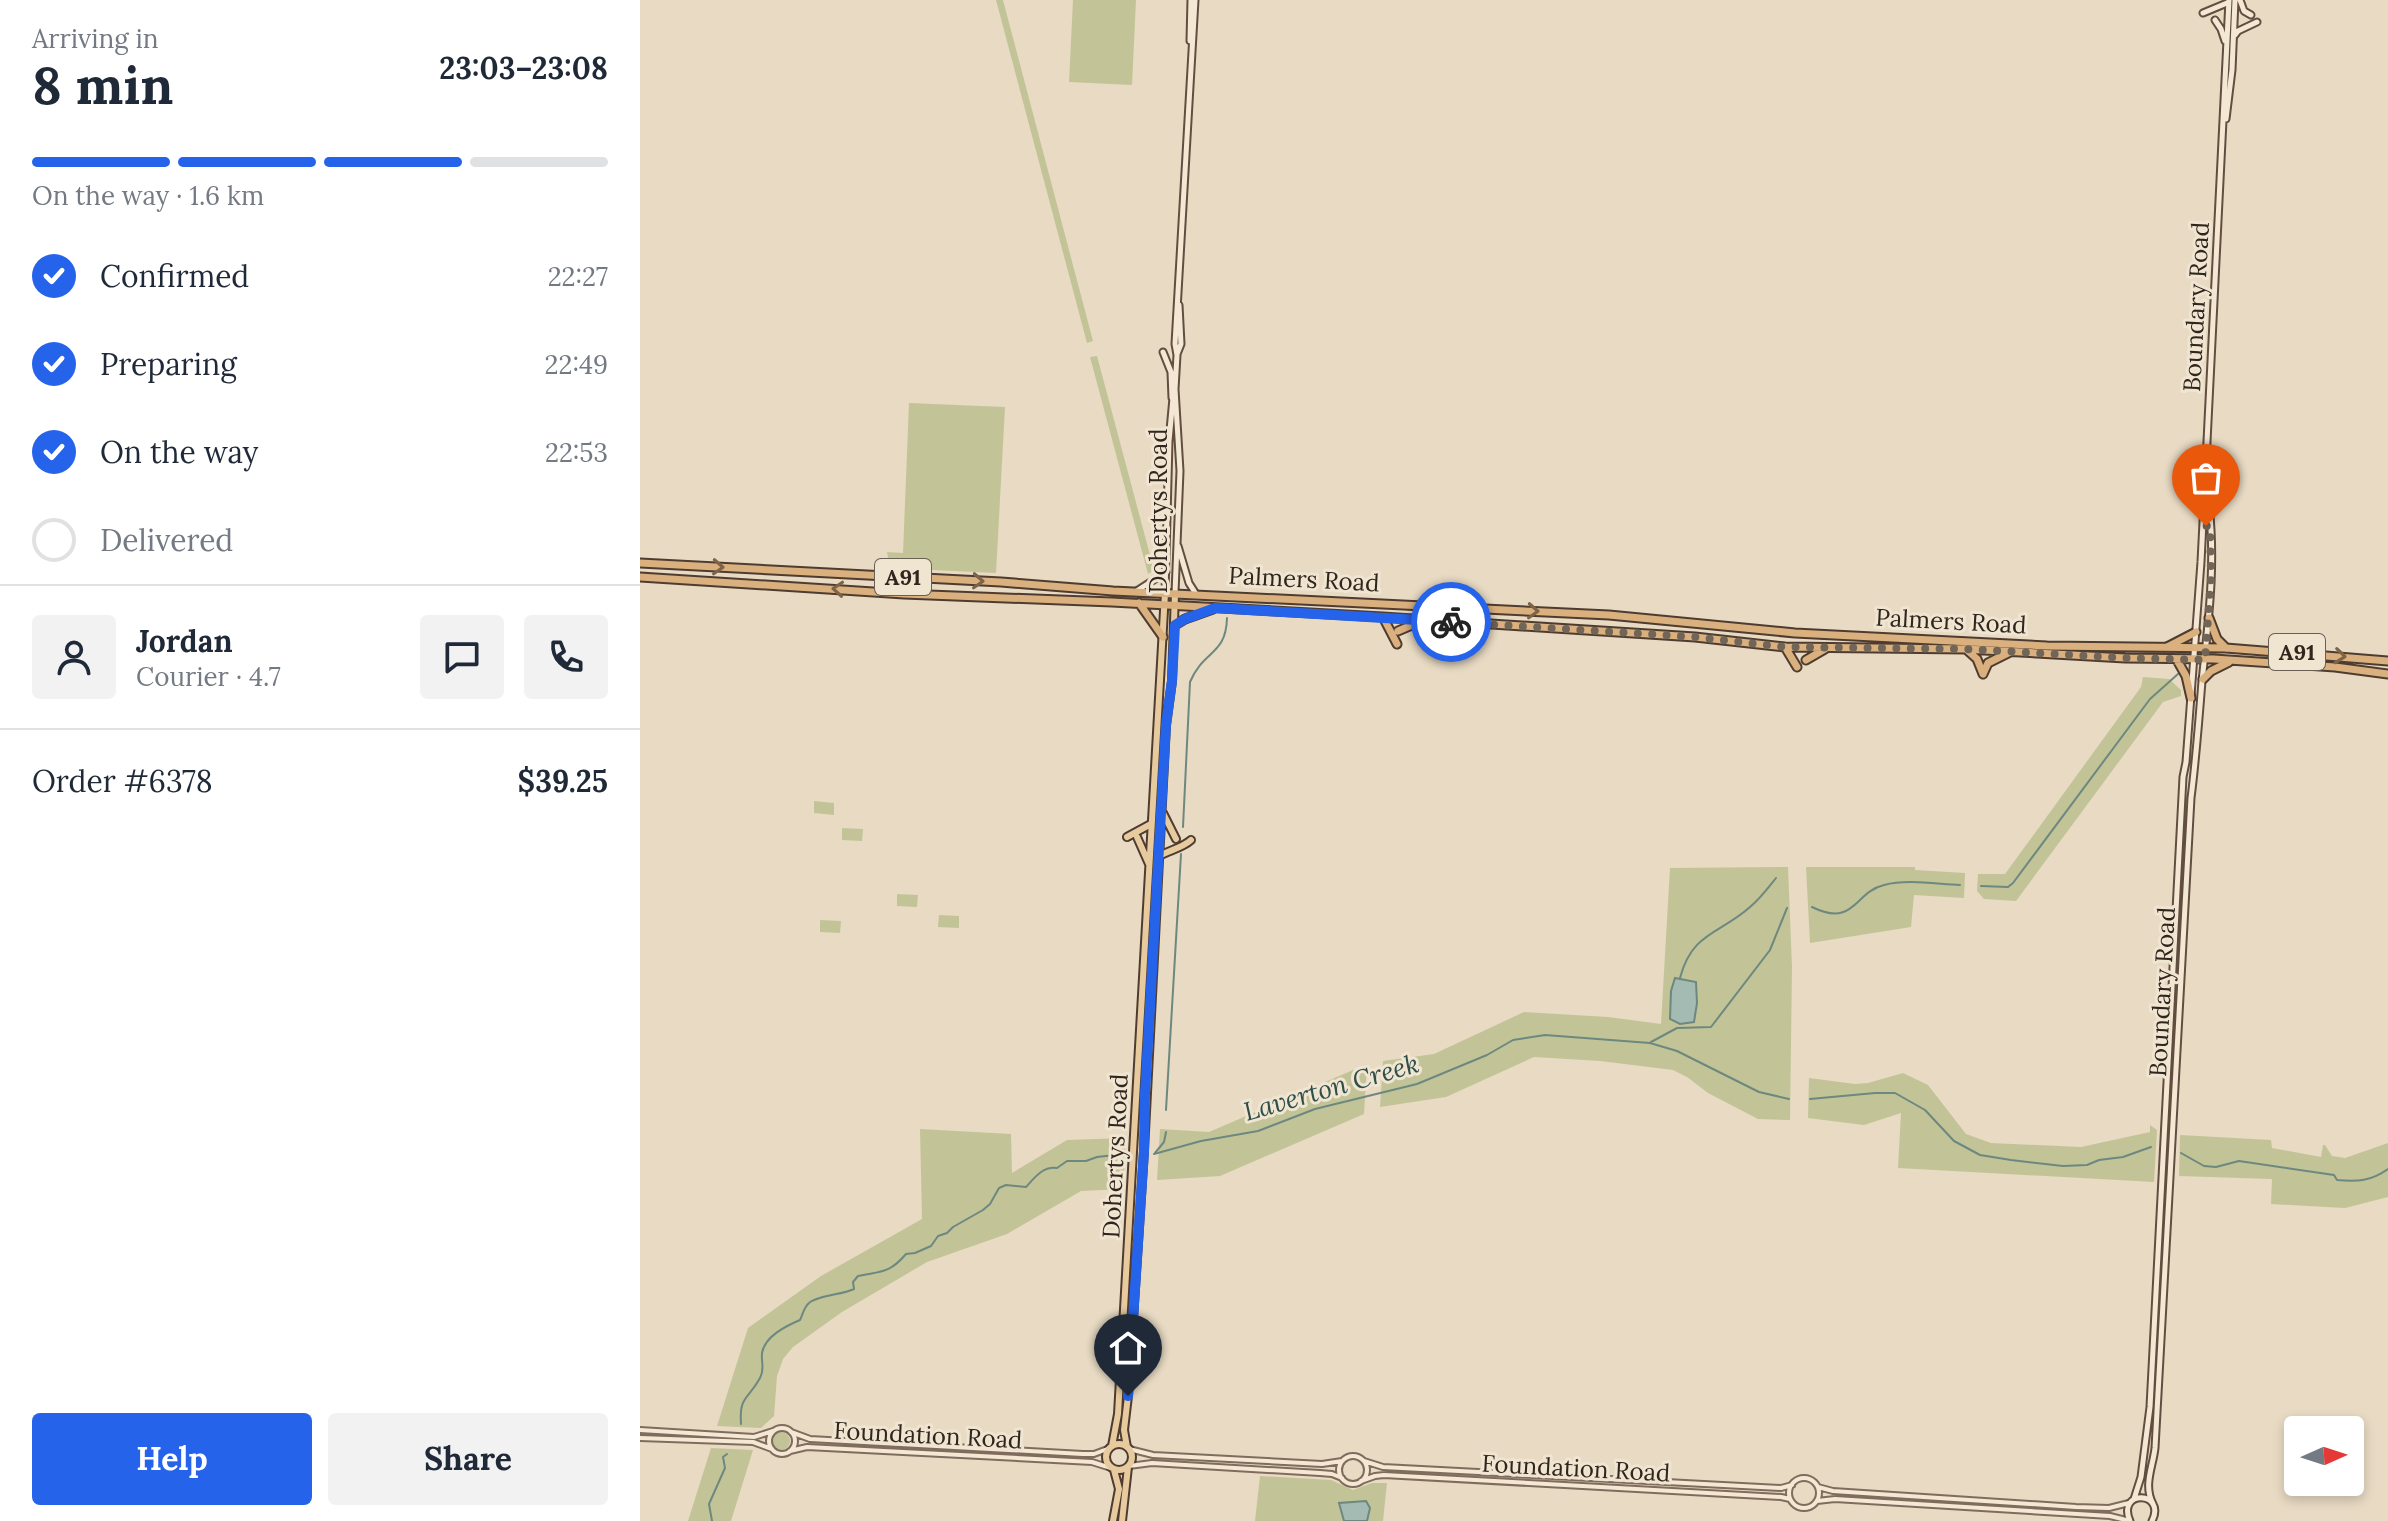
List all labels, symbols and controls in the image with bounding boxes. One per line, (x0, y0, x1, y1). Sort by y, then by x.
text: Arriving in (32, 22, 159, 55)
text: 23:03–23:08 (439, 49, 608, 87)
text: 8 min (32, 52, 173, 118)
text: On the way · 1.6 km (32, 179, 264, 212)
street label: Boundary Road (2176, 221, 2216, 393)
icon: check (32, 254, 76, 298)
text: Confirmed (100, 257, 249, 295)
text: 22:27 (548, 260, 608, 293)
icon: check (32, 342, 76, 386)
text: Preparing (100, 345, 237, 383)
text: 22:49 (544, 348, 608, 381)
street label: Dohertys Road (1143, 429, 1174, 593)
icon: check (32, 430, 76, 474)
text: On the way (100, 433, 258, 471)
text: 22:53 (545, 436, 608, 469)
pin (2172, 444, 2240, 526)
icon: bag (2184, 456, 2228, 500)
text: Delivered (100, 521, 233, 559)
one-way arrow (712, 558, 725, 575)
road number: A91 (875, 559, 931, 595)
street label: Palmers Road (1228, 560, 1380, 598)
one-way arrow (972, 572, 985, 589)
one-way arrow (831, 581, 844, 598)
courier (1411, 582, 1491, 662)
icon: bike (1429, 600, 1473, 644)
one-way arrow (1527, 602, 1540, 619)
street label: Palmers Road (1875, 602, 2027, 640)
button: person (32, 615, 116, 699)
button: chat (420, 615, 504, 699)
button: phone (524, 615, 608, 699)
text: Jordan (136, 622, 233, 660)
road number: A91 (2269, 634, 2325, 670)
one-way arrow (2334, 648, 2347, 665)
text: Courier · 4.7 (136, 660, 281, 693)
text: Order #6378 (32, 762, 213, 800)
text: $39.25 (518, 762, 608, 800)
street label: Boundary Road (2142, 906, 2182, 1078)
water label: Laverton Creek (1240, 1046, 1422, 1128)
street label: Dohertys Road (1095, 1073, 1135, 1239)
pin (1094, 1314, 1162, 1396)
icon: home (1106, 1326, 1150, 1370)
button: Help (32, 1413, 312, 1505)
button: Share (328, 1413, 608, 1505)
street label: Foundation Road (833, 1415, 1023, 1455)
north arrow (2284, 1416, 2364, 1496)
map controls (2284, 1416, 2364, 1496)
street label: Foundation Road (1481, 1448, 1671, 1488)

